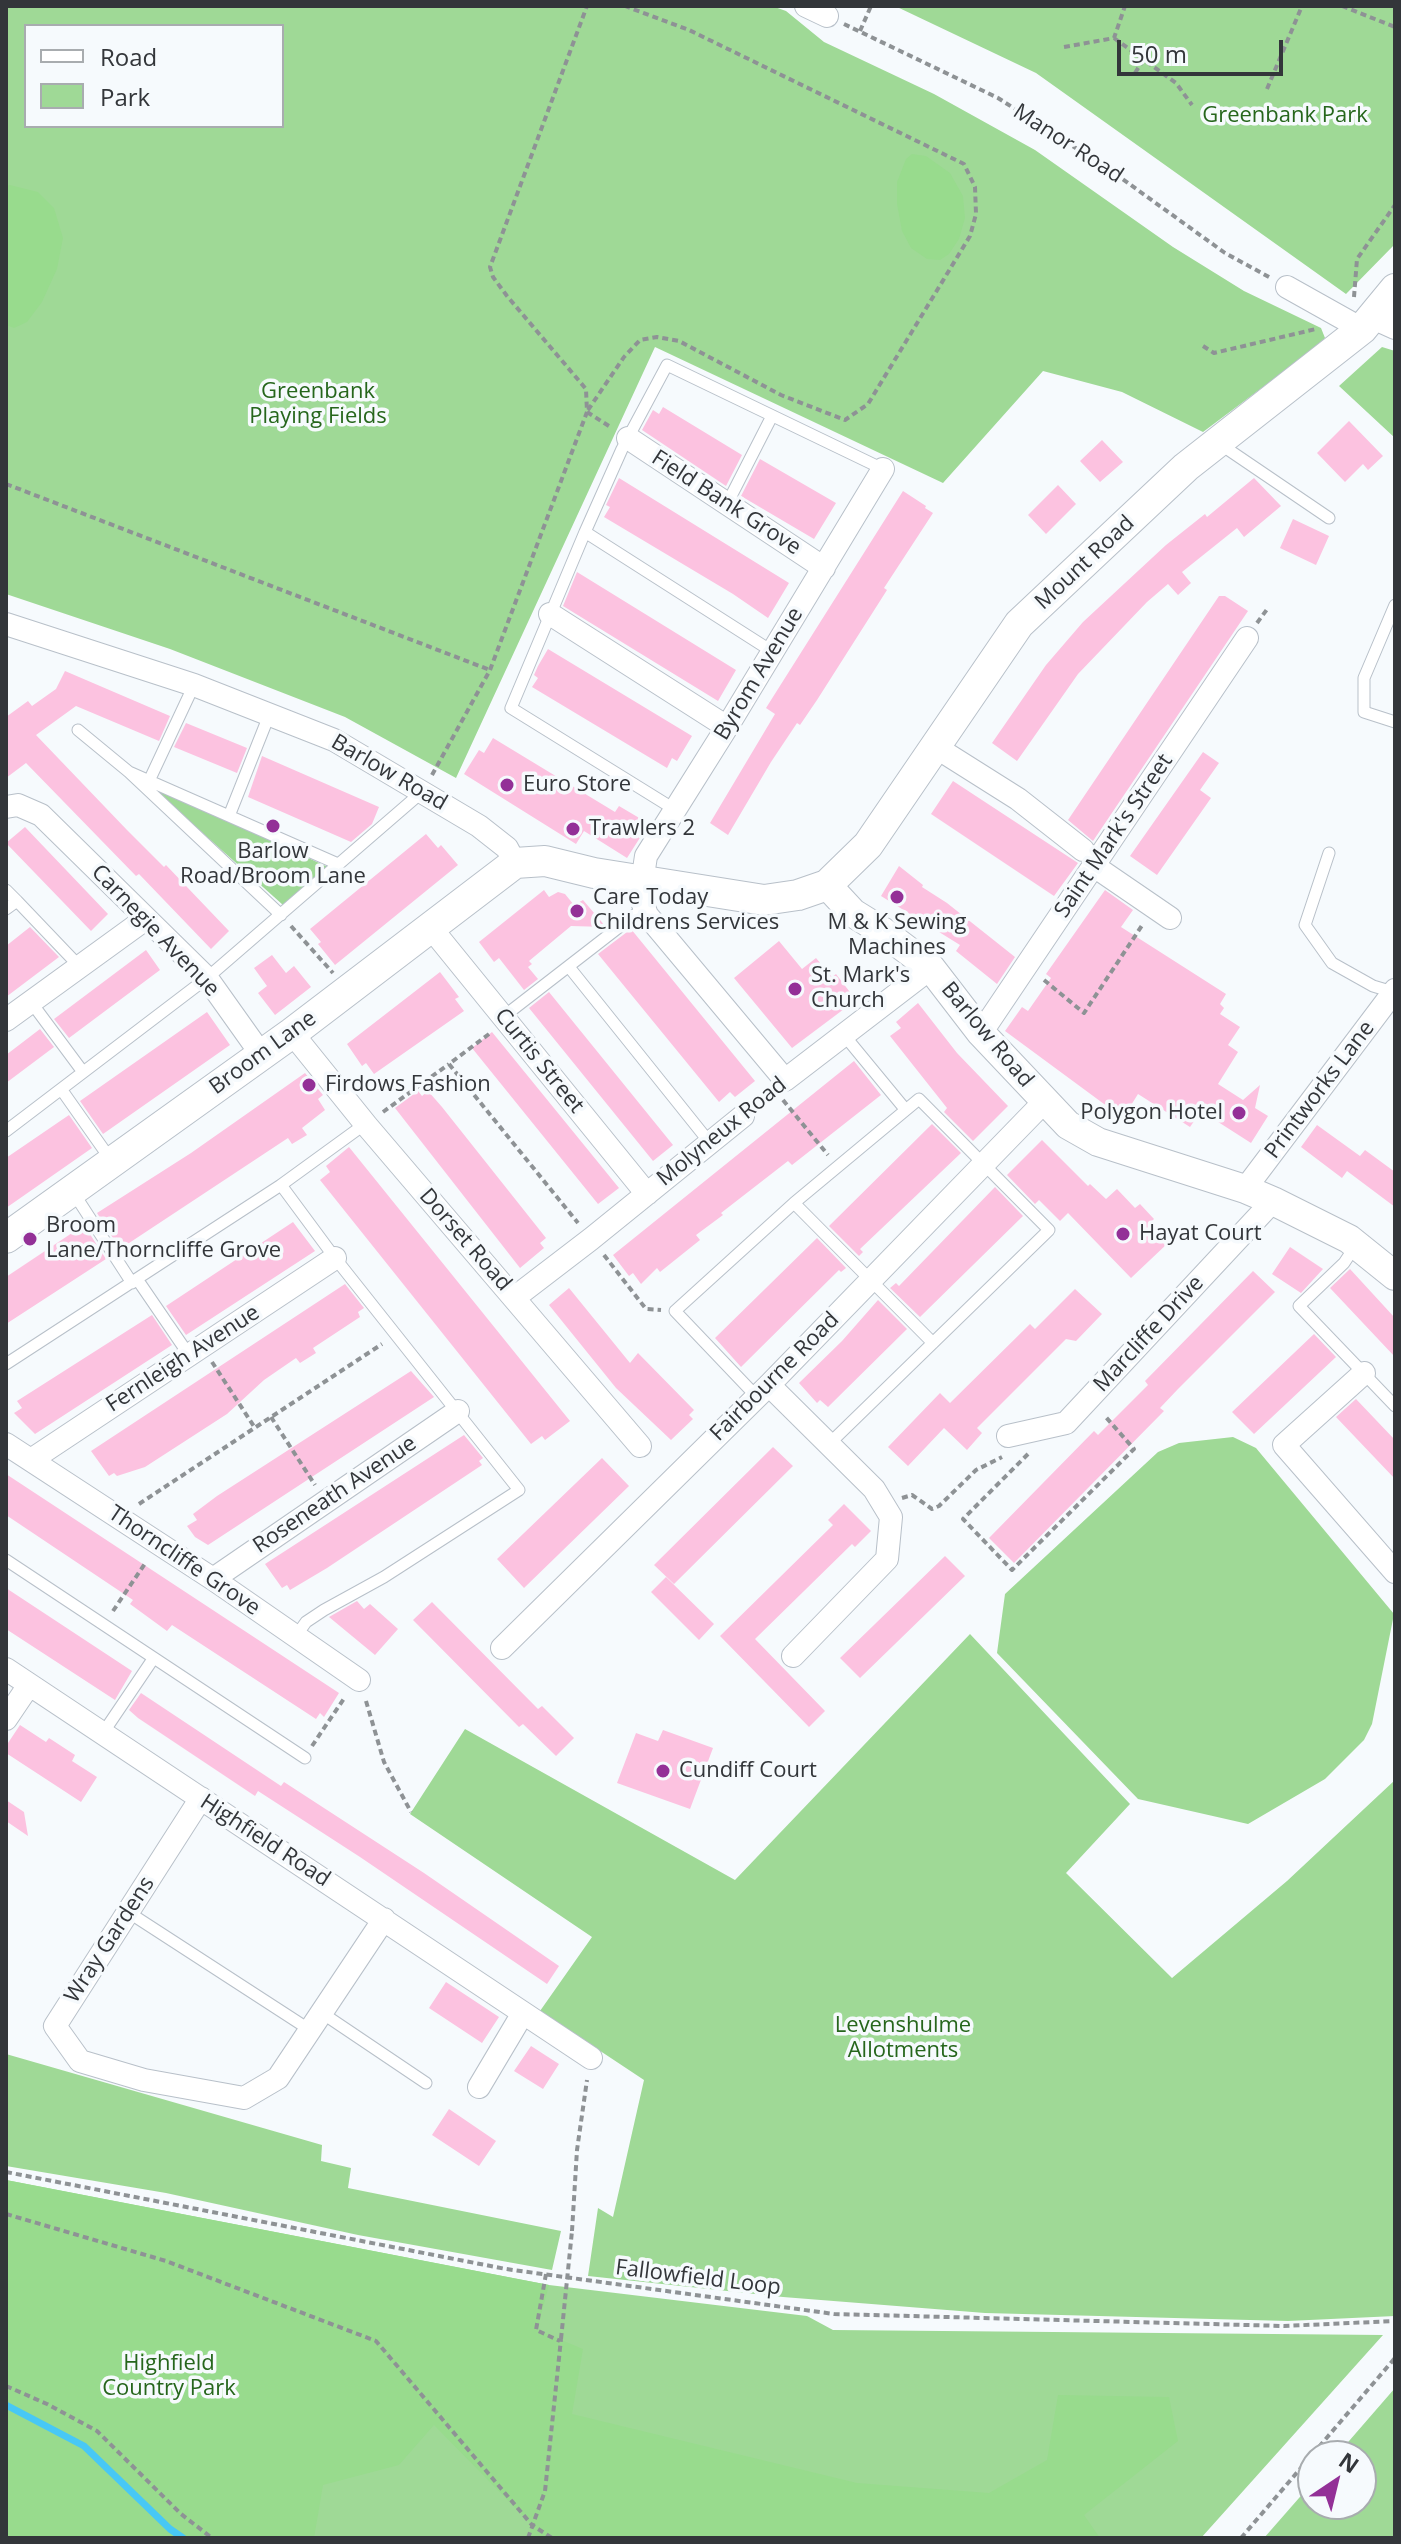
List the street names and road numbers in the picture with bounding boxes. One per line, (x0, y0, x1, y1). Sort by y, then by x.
street label: Manor Road (1008, 99, 1128, 189)
street label: Field Bank Grove (646, 445, 806, 561)
street label: Mount Road (1030, 510, 1140, 616)
street label: Byrom Avenue (709, 603, 809, 745)
street label: Barlow Road (326, 729, 452, 817)
street label: Saint Mark's Street (1049, 749, 1179, 923)
street label: Carnegie Avenue (85, 860, 225, 1002)
street label: Barlow Road (935, 977, 1039, 1093)
street label: Curtis Street (489, 1003, 589, 1119)
street label: Broom Lane (205, 1005, 321, 1101)
street label: Printworks Lane (1260, 1016, 1380, 1164)
street label: Molyneux Road (652, 1072, 792, 1192)
street label: Dorset Road (413, 1183, 517, 1297)
street label: Marcliffe Drive (1088, 1270, 1210, 1398)
street label: Fernleigh Avenue (101, 1300, 265, 1418)
street label: Fairbourne Road (705, 1307, 845, 1447)
street label: Roseneath Avenue (248, 1431, 422, 1559)
street label: Thorncliffe Grove (103, 1500, 265, 1622)
street label: Highfield Road (195, 1789, 335, 1893)
street label: Wray Gardens (59, 1872, 161, 2008)
street label: Fallowfield Loop (614, 2255, 782, 2301)

